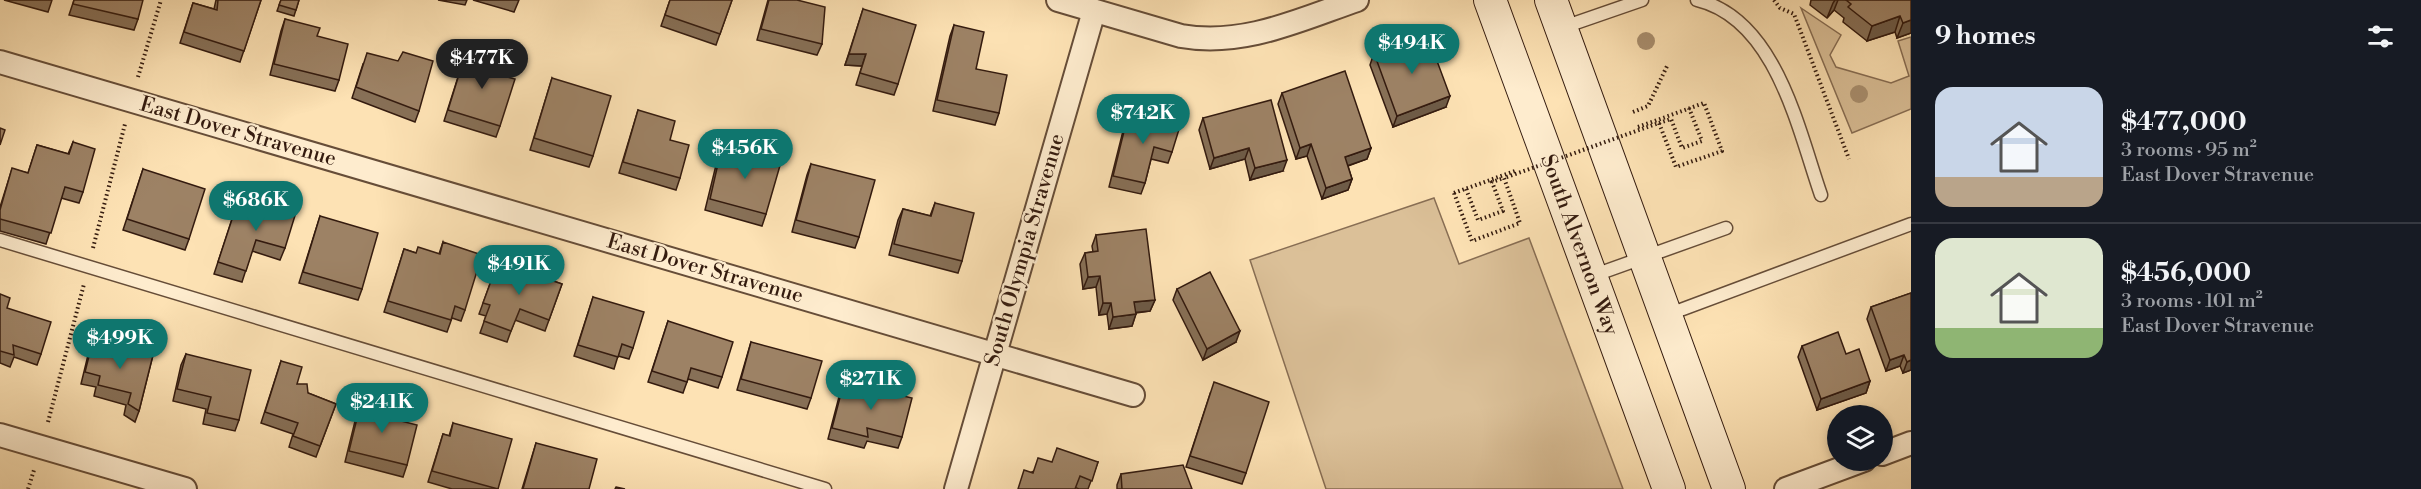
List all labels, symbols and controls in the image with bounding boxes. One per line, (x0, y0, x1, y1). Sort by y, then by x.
text: 9 homes (1935, 20, 2036, 52)
icon: filters (2364, 20, 2397, 53)
pin: $494K (1370, 24, 1454, 75)
text: $494K (1378, 31, 1446, 56)
pin: $477K (440, 39, 524, 90)
text: $477K (450, 46, 514, 71)
street label: East Dover Stravenue (137, 92, 339, 172)
pin: $742K (1101, 94, 1185, 145)
text: $742K (1111, 101, 1175, 126)
text: $477,000 (2121, 106, 2247, 138)
icon: home (1983, 111, 2055, 183)
pin: $456K (703, 129, 787, 180)
street label: South Olympia Stravenue (979, 131, 1071, 369)
text: $456K (712, 136, 778, 161)
text: 3 rooms · 95 m² (2121, 138, 2257, 163)
street label: South Alvernon Way (1534, 151, 1624, 340)
text: East Dover Stravenue (2121, 163, 2314, 188)
pin: $686K (214, 181, 298, 232)
text: $686K (223, 188, 289, 213)
street label: East Dover Stravenue (604, 229, 806, 309)
pin: $491K (477, 245, 561, 296)
text: $491K (488, 252, 550, 277)
text: $456,000 (2121, 257, 2251, 289)
icon: home (1983, 262, 2055, 334)
text: 3 rooms · 101 m² (2121, 289, 2263, 314)
text: East Dover Stravenue (2121, 314, 2314, 339)
pin: $499K (78, 319, 162, 370)
text: $499K (87, 326, 153, 351)
pin: $271K (829, 360, 913, 411)
text: $271K (840, 367, 902, 392)
pin: $241K (340, 383, 424, 434)
text: $241K (350, 390, 414, 415)
map controls (1827, 405, 1893, 471)
button: layers (1827, 405, 1893, 471)

